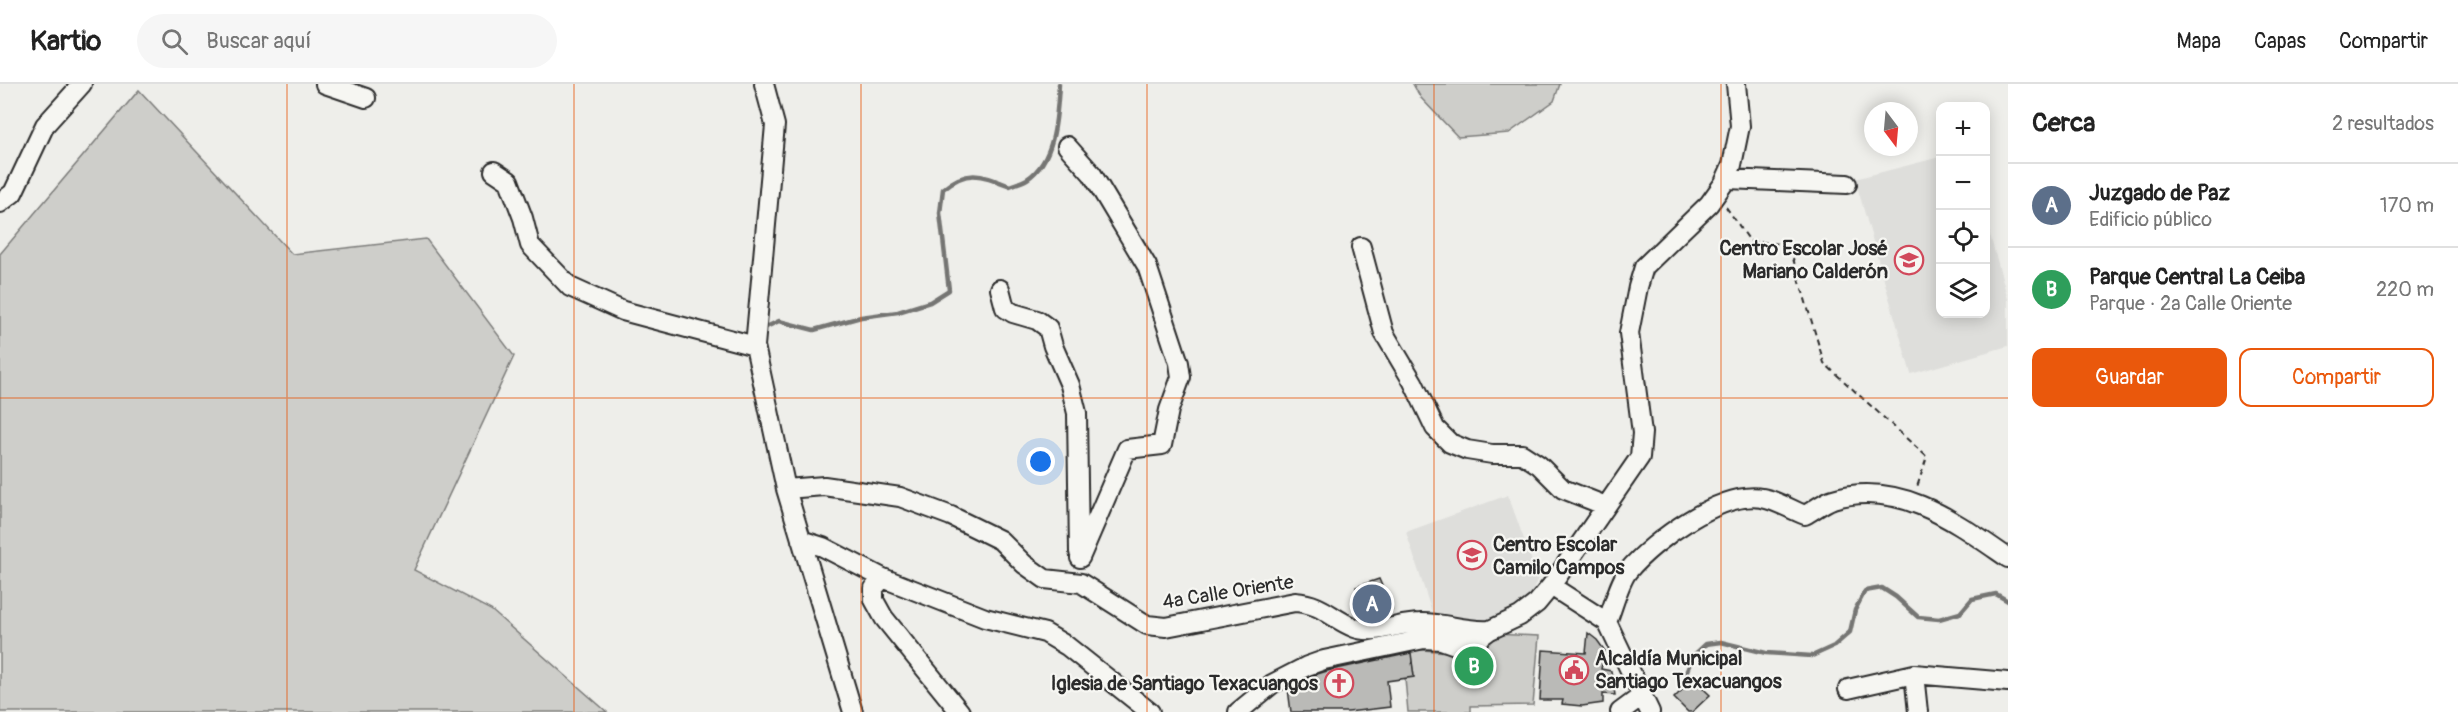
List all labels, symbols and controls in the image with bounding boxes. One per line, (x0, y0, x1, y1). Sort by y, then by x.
search box (137, 14, 557, 68)
text: Kartio (30, 24, 101, 59)
icon: search (158, 25, 191, 58)
text: Buscar aquí (206, 27, 311, 55)
text: Mapa (2177, 28, 2221, 55)
text: Capas (2254, 28, 2306, 55)
text: Compartir (2339, 28, 2428, 55)
north arrow (1864, 102, 1918, 156)
map controls (1936, 102, 1990, 318)
button: + (1936, 102, 1990, 156)
text: Cerca (2032, 107, 2095, 139)
text: 2 resultados (2332, 111, 2434, 136)
button: − (1936, 156, 1990, 210)
text: Juzgado de Paz (2089, 179, 2230, 207)
text: A (2045, 193, 2058, 218)
text: 170 m (2380, 193, 2434, 218)
text: Edificio público (2089, 207, 2212, 232)
button: locate (1936, 210, 1990, 264)
place label: Centro Escolar José Mariano Calderón (1720, 236, 1888, 284)
school or university icon: Centro Escolar José Mariano Calderón (1893, 244, 1925, 276)
text: Parque Central La Ceiba (2089, 263, 2305, 291)
button: layers (1936, 264, 1990, 318)
text: B (2046, 277, 2057, 302)
text: 220 m (2376, 277, 2434, 302)
text: Parque · 2a Calle Oriente (2089, 291, 2292, 316)
button: Guardar (2032, 348, 2227, 407)
button: Compartir (2239, 348, 2434, 407)
your location (1026, 447, 1055, 476)
place label: Centro Escolar Camilo Campos (1493, 532, 1624, 580)
school or university icon: Centro Escolar Camilo Campos (1456, 539, 1488, 571)
street label: 4a Calle Oriente (1161, 569, 1296, 615)
pin: A (1352, 582, 1392, 626)
pin: B (1454, 644, 1494, 688)
place label: Alcaldía Municipal Santiago Texacuangos (1595, 646, 1782, 694)
public building icon: Alcaldía Municipal Santiago Texacuangos (1558, 654, 1590, 686)
church icon: Iglesia de Santiago Texacuangos (1323, 667, 1355, 699)
place label: Iglesia de Santiago Texacuangos (1051, 671, 1318, 696)

